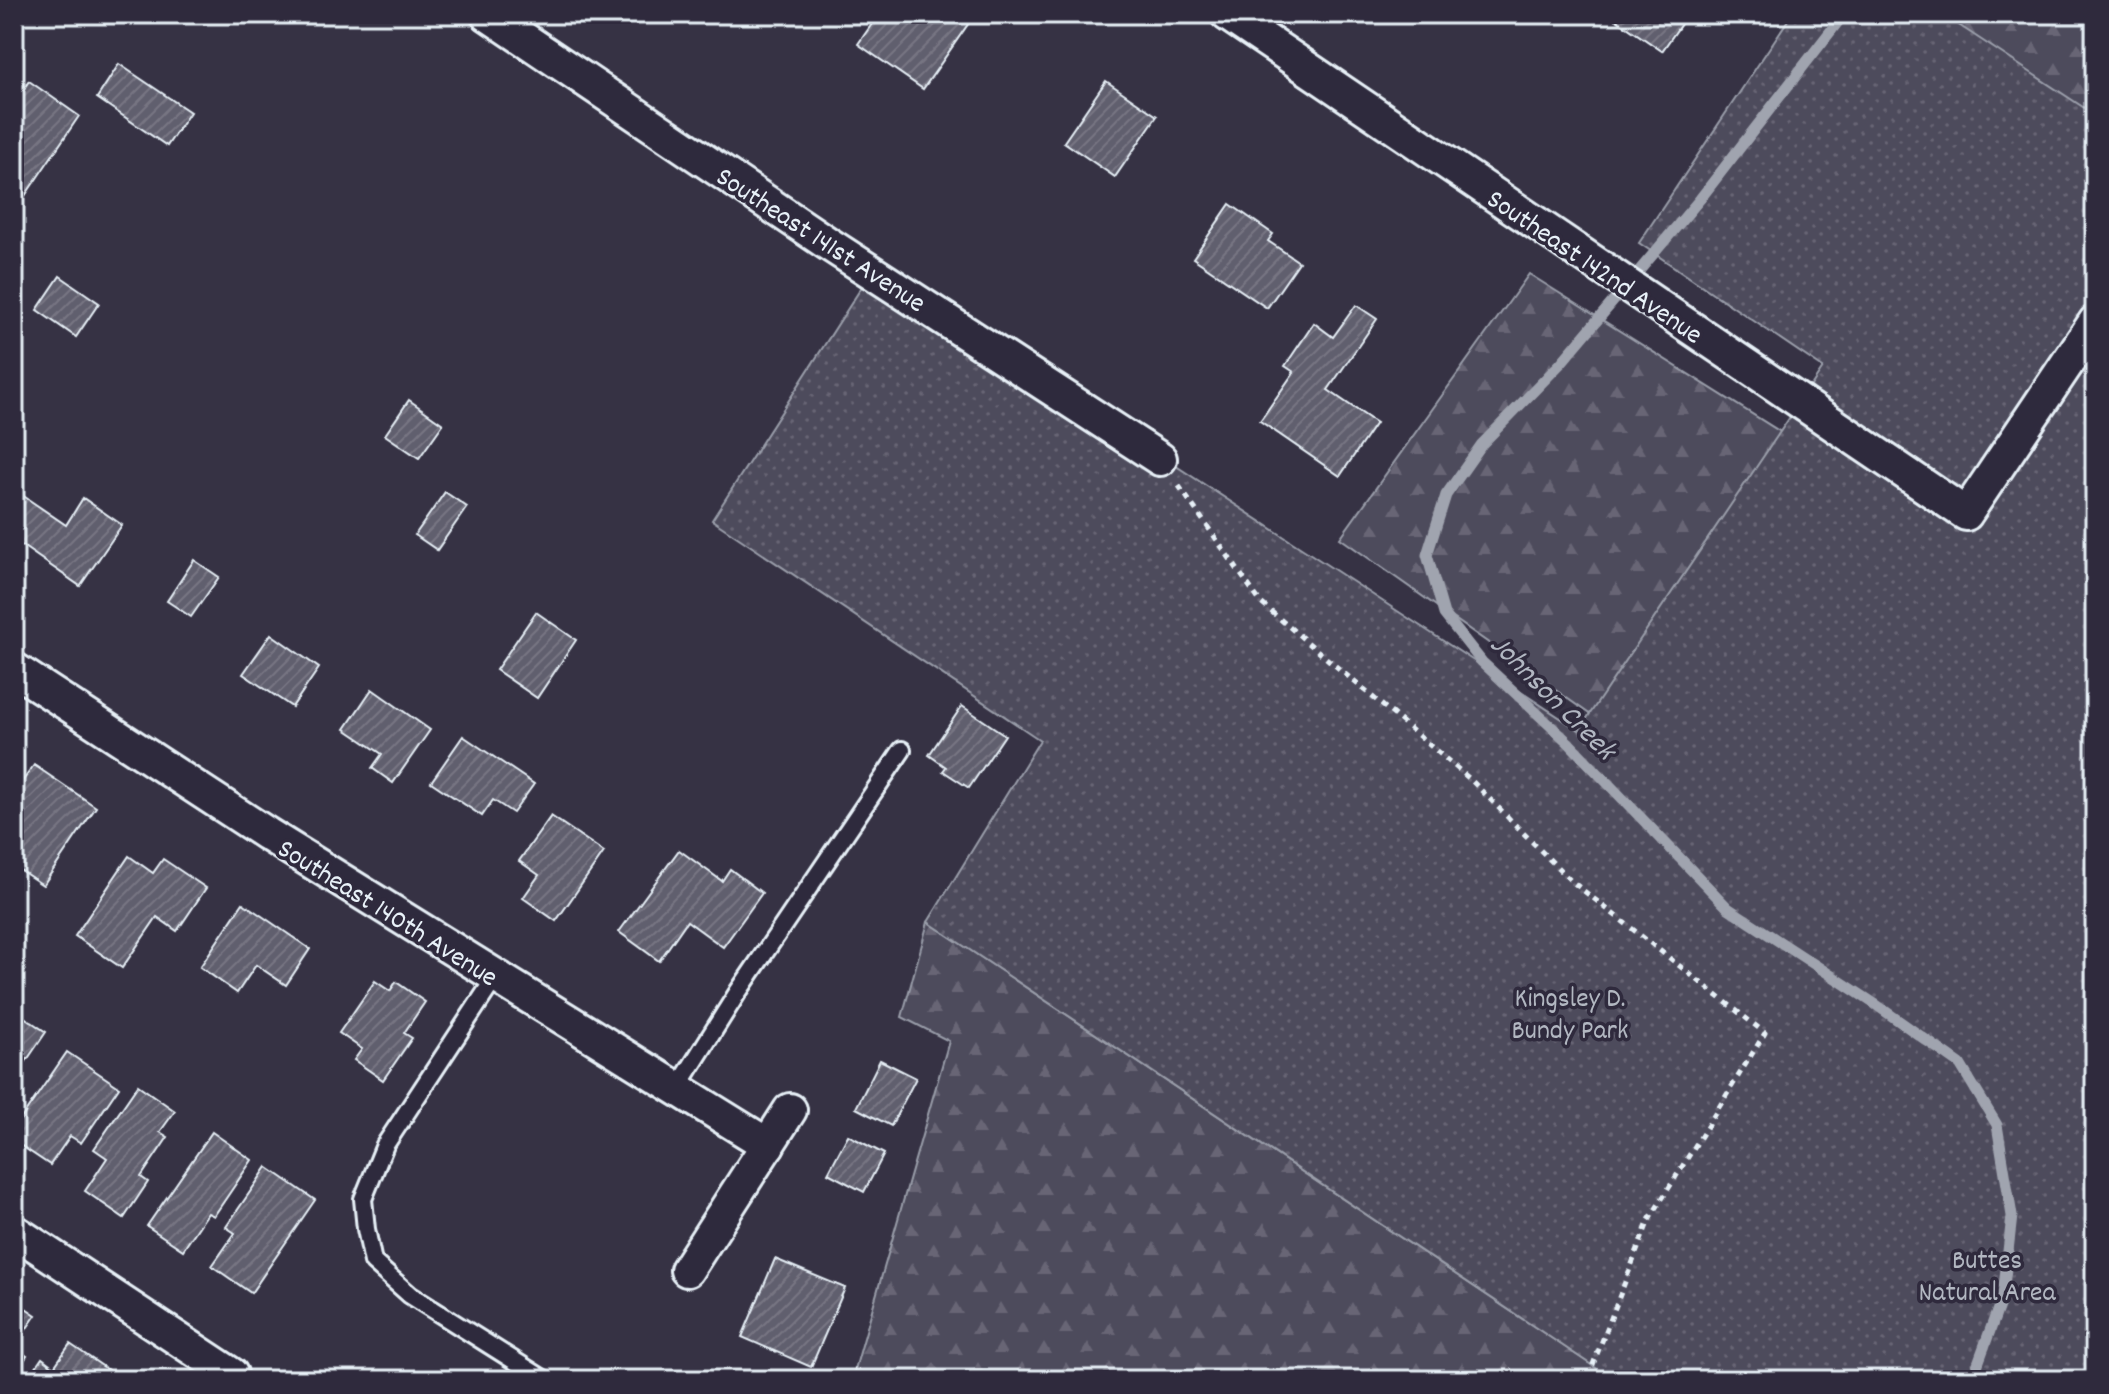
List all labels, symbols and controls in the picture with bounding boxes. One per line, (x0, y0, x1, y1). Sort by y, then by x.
street label: Southeast 141st Avenue (706, 159, 932, 325)
street label: Southeast 142nd Avenue (1477, 182, 1709, 356)
water label: Johnson Creek (1478, 626, 1626, 774)
street label: Southeast 140th Avenue (268, 831, 504, 999)
park label: Kingsley D. Bundy Park (1512, 981, 1628, 1053)
park label: Buttes Natural Area (1918, 1243, 2056, 1315)

